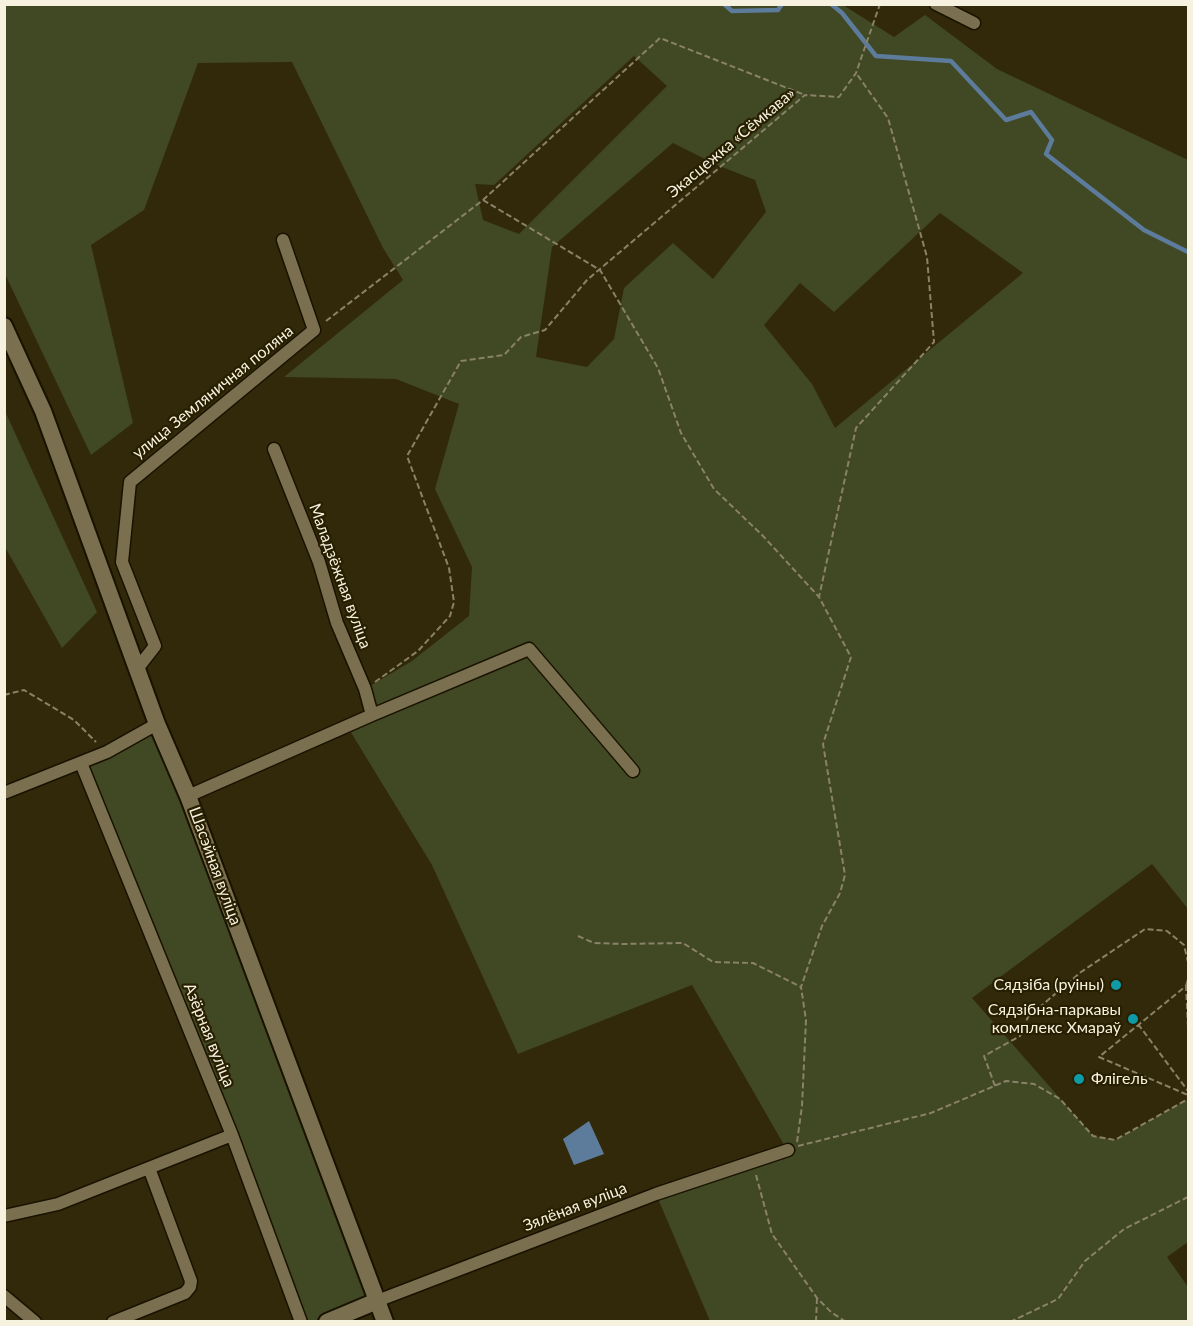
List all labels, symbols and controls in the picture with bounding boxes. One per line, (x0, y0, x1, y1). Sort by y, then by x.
street label: Экасцежка «Сёмкава» (663, 84, 799, 202)
street label: улица Земляничная поляна (129, 321, 297, 463)
street label: Маладзёжная вуліца (305, 501, 375, 651)
street label: Шасэйная вуліца (185, 804, 245, 928)
place label: Сядзіба (руіны) (993, 975, 1104, 995)
marker: Сядзіба (руіны) (1109, 978, 1123, 992)
street label: Азёрная вуліца (179, 980, 239, 1090)
place label: Сядзібна-паркавы комплекс Хмараў (988, 1000, 1121, 1038)
marker: Сядзібна-паркавы комплекс Хмараў (1126, 1012, 1140, 1026)
place label: Флігель (1091, 1069, 1148, 1089)
marker: Флігель (1072, 1072, 1086, 1086)
street label: Зялёная вуліца (520, 1178, 630, 1236)

